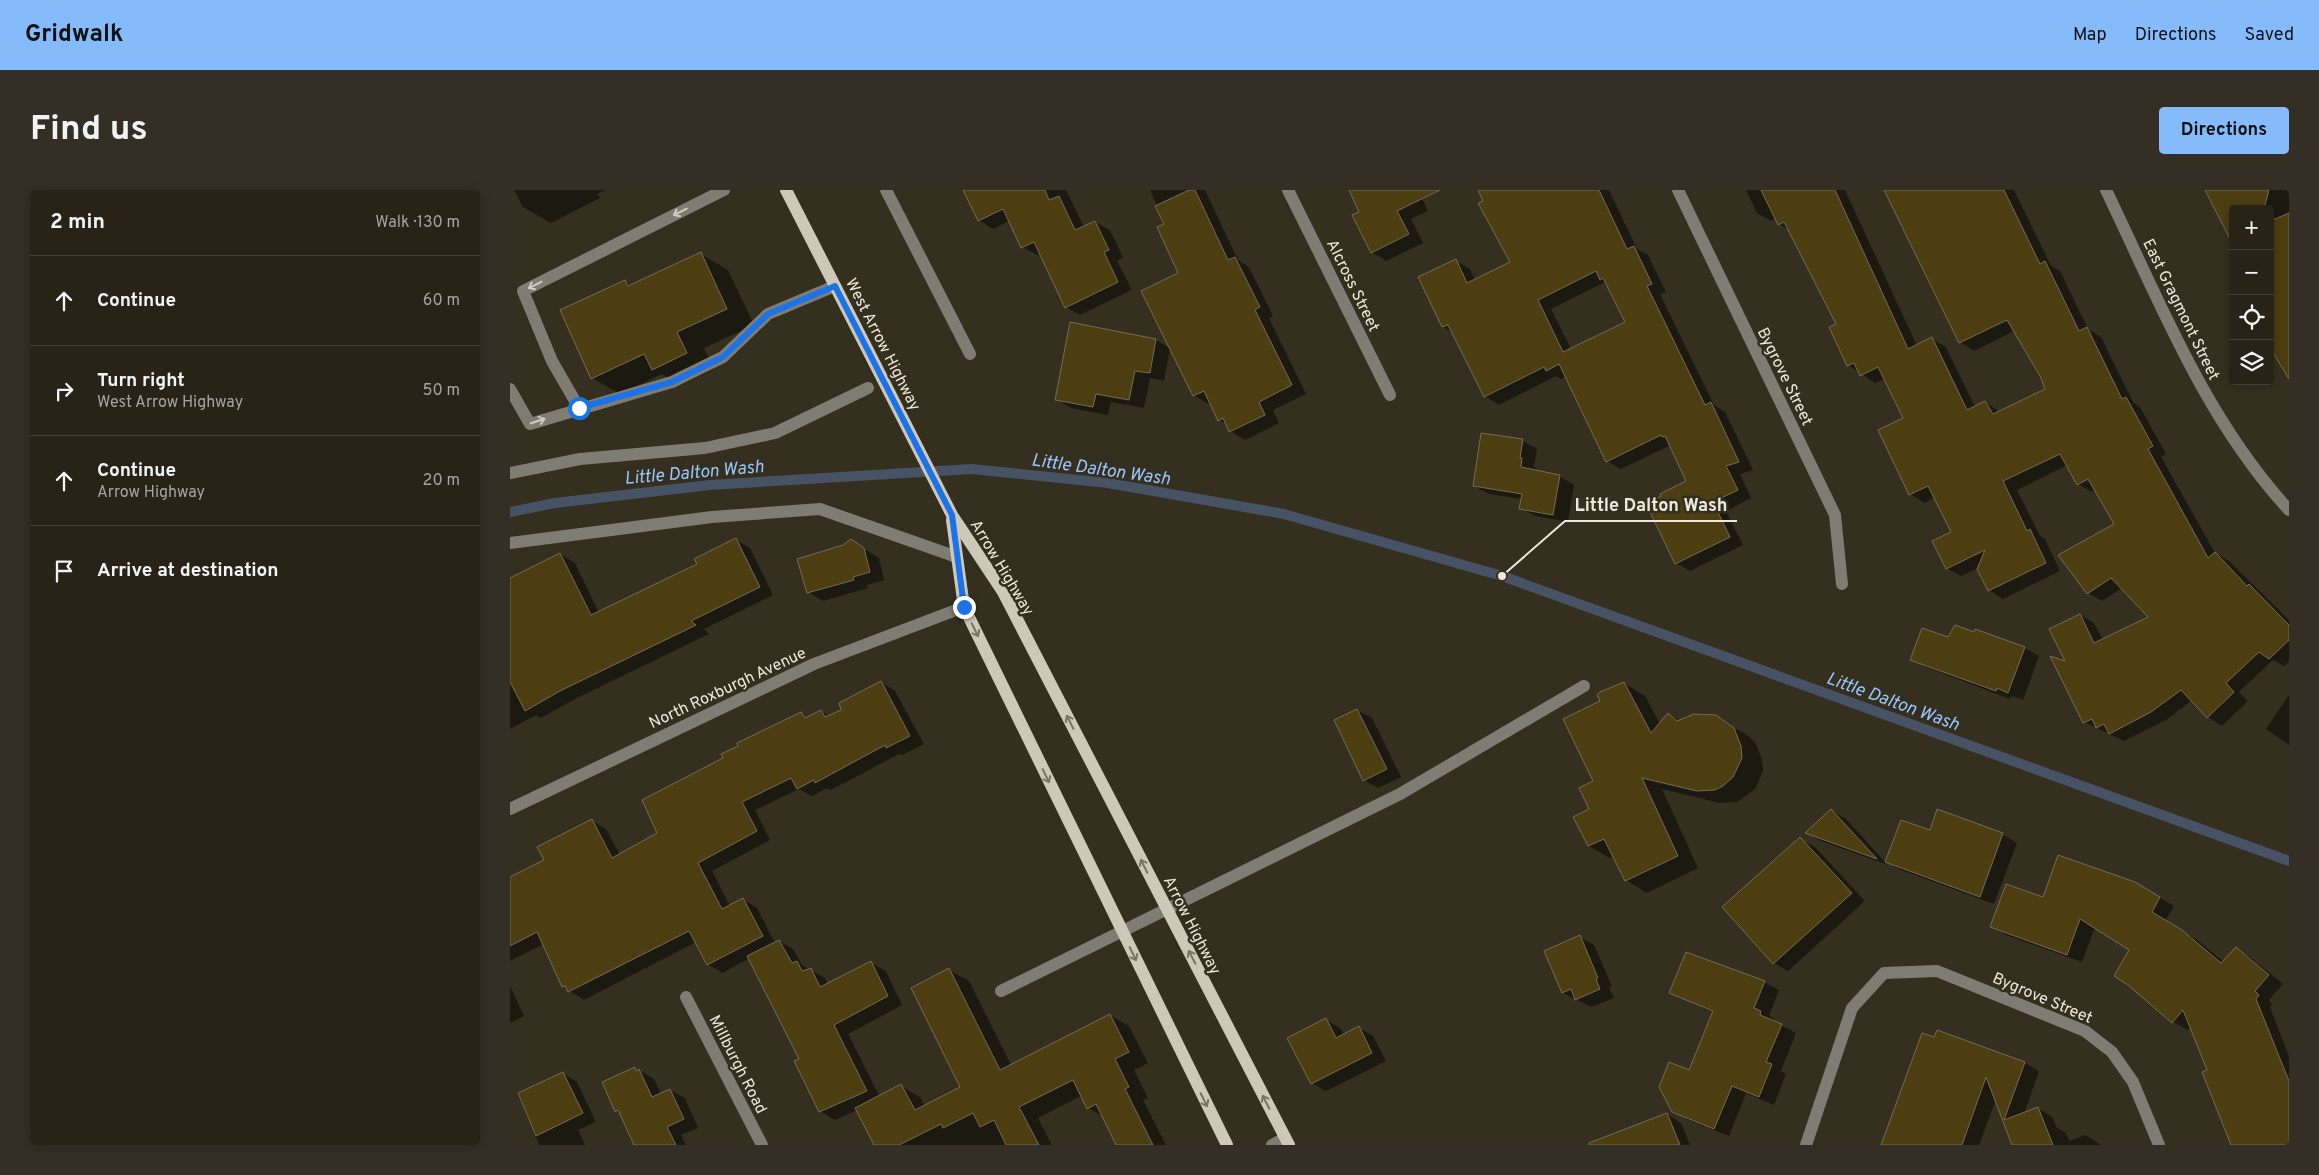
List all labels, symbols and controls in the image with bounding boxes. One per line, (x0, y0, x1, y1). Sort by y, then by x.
text: Gridwalk (25, 20, 123, 50)
text: Map (2073, 24, 2107, 47)
text: Directions (2135, 24, 2217, 47)
text: Saved (2245, 24, 2294, 47)
button: Directions (2159, 107, 2289, 154)
text: Find us (30, 108, 148, 152)
map controls (2229, 205, 2274, 385)
button: + (2229, 205, 2274, 250)
one-way arrow (673, 208, 688, 217)
text: 2 min (50, 209, 105, 236)
text: Walk · 130 m (375, 213, 460, 233)
street label: Alcross Street (1321, 236, 1383, 335)
street label: East Gragmont Street (2137, 236, 2223, 384)
button: − (2229, 250, 2274, 295)
street label: West Arrow Highway (840, 275, 924, 415)
one-way arrow (528, 281, 543, 290)
icon: ahead (50, 287, 78, 315)
text: Continue (97, 289, 176, 313)
text: 60 m (423, 291, 460, 311)
button: locate (2229, 295, 2274, 340)
street label: Bygrove Street (1752, 325, 1817, 429)
button: layers (2229, 340, 2274, 385)
text: Turn right (97, 369, 185, 393)
icon: right (50, 377, 78, 405)
text: 50 m (423, 381, 460, 401)
text: West Arrow Highway (97, 393, 243, 413)
route start (568, 397, 591, 420)
one-way arrow (530, 416, 546, 426)
water label: Little Dalton Wash (1030, 449, 1172, 492)
water label: Little Dalton Wash (623, 456, 765, 491)
text: Continue (97, 459, 176, 483)
icon: ahead (50, 467, 78, 495)
text: 20 m (423, 471, 460, 491)
text: Arrow Highway (97, 483, 205, 503)
callout: Little Dalton Wash (1565, 488, 1737, 521)
text: Little Dalton Wash (1575, 495, 1727, 518)
street label: Arrow Highway (965, 517, 1038, 619)
icon: arrive (50, 557, 78, 585)
text: Arrive at destination (97, 559, 278, 583)
route end (953, 596, 976, 619)
one-way arrow (971, 622, 980, 637)
street label: North Roxburgh Avenue (646, 644, 809, 734)
water label: Little Dalton Wash (1823, 668, 1962, 737)
one-way arrow (1065, 715, 1074, 730)
one-way arrow (1042, 768, 1051, 783)
one-way arrow (1139, 859, 1148, 874)
street label: Arrow Highway (1158, 873, 1225, 979)
one-way arrow (1128, 946, 1138, 961)
one-way arrow (1187, 950, 1197, 965)
street label: Bygrove Street (1989, 969, 2095, 1029)
street label: Millburgh Road (704, 1012, 771, 1118)
one-way arrow (1199, 1092, 1209, 1107)
one-way arrow (1261, 1094, 1271, 1109)

